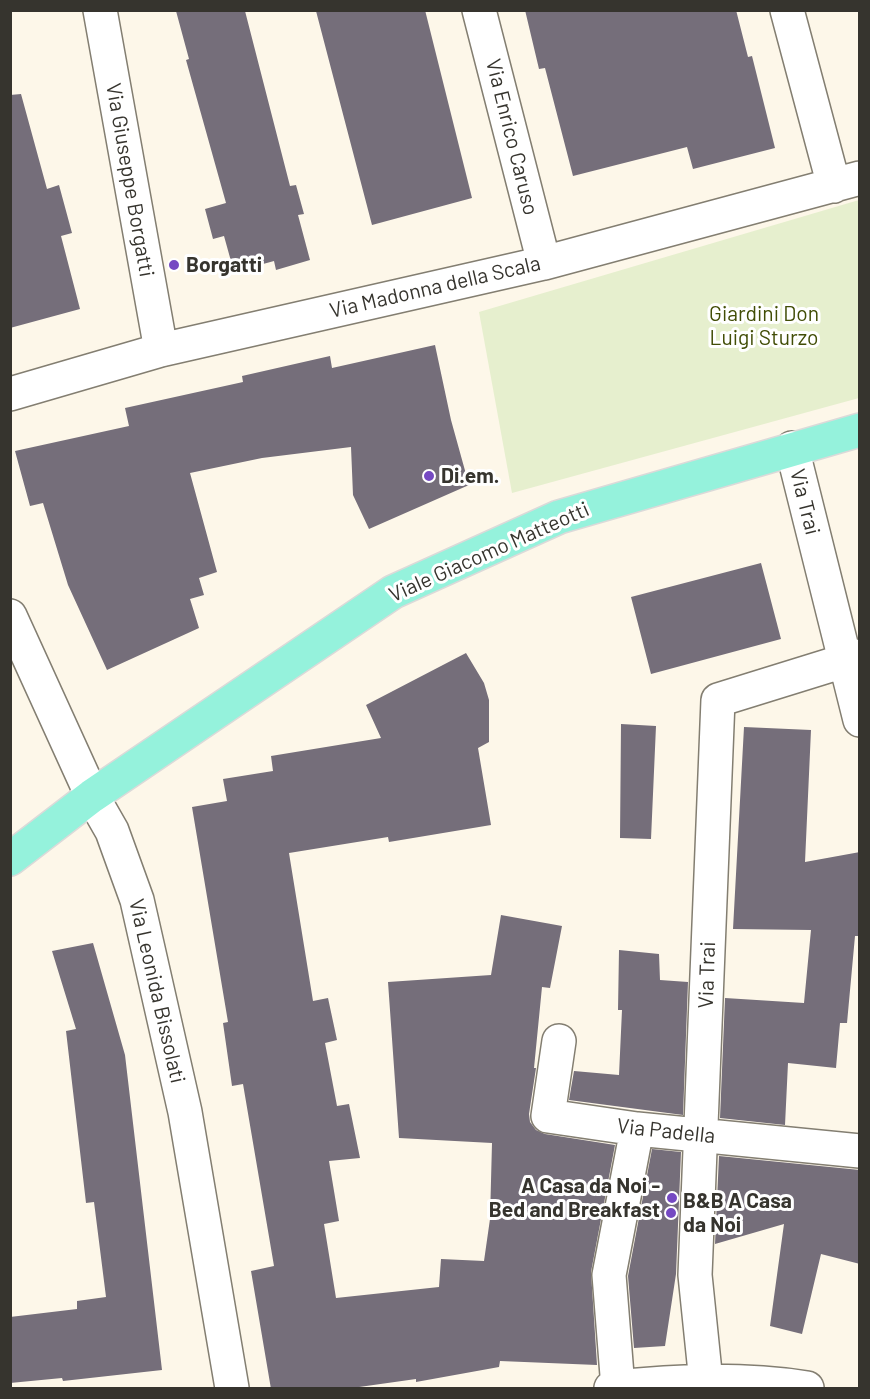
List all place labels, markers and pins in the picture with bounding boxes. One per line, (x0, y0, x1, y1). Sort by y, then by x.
place label: Borgatti (186, 252, 262, 278)
marker: Borgatti (167, 258, 181, 272)
place label: Di.em. (441, 463, 499, 489)
marker: Di.em. (422, 469, 436, 483)
place label: A Casa da Noi - Bed and Breakfast (489, 1173, 660, 1223)
place label: B&B A Casa da Noi (683, 1188, 792, 1238)
marker: A Casa da Noi - Bed and Breakfast (665, 1191, 679, 1205)
marker: B&B A Casa da Noi (664, 1206, 678, 1220)

